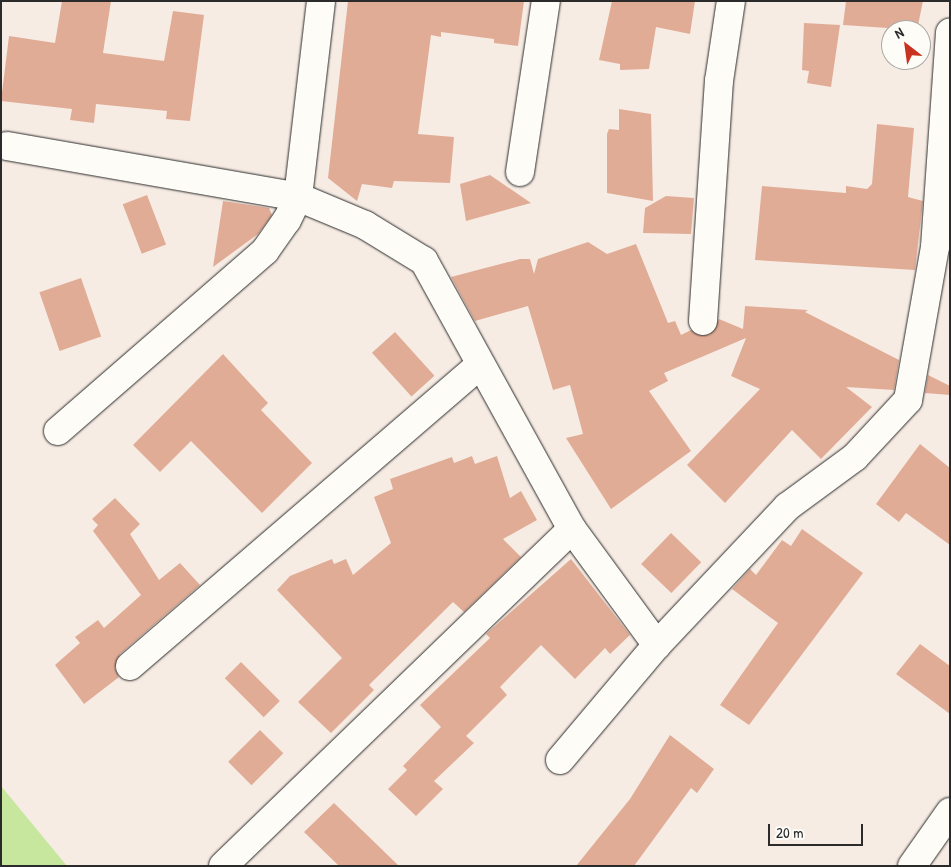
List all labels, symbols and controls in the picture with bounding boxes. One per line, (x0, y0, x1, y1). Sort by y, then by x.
north arrow (881, 20, 931, 70)
text: N (891, 22, 907, 43)
scale bar (771, 814, 866, 846)
text: 20 m (776, 822, 803, 843)

